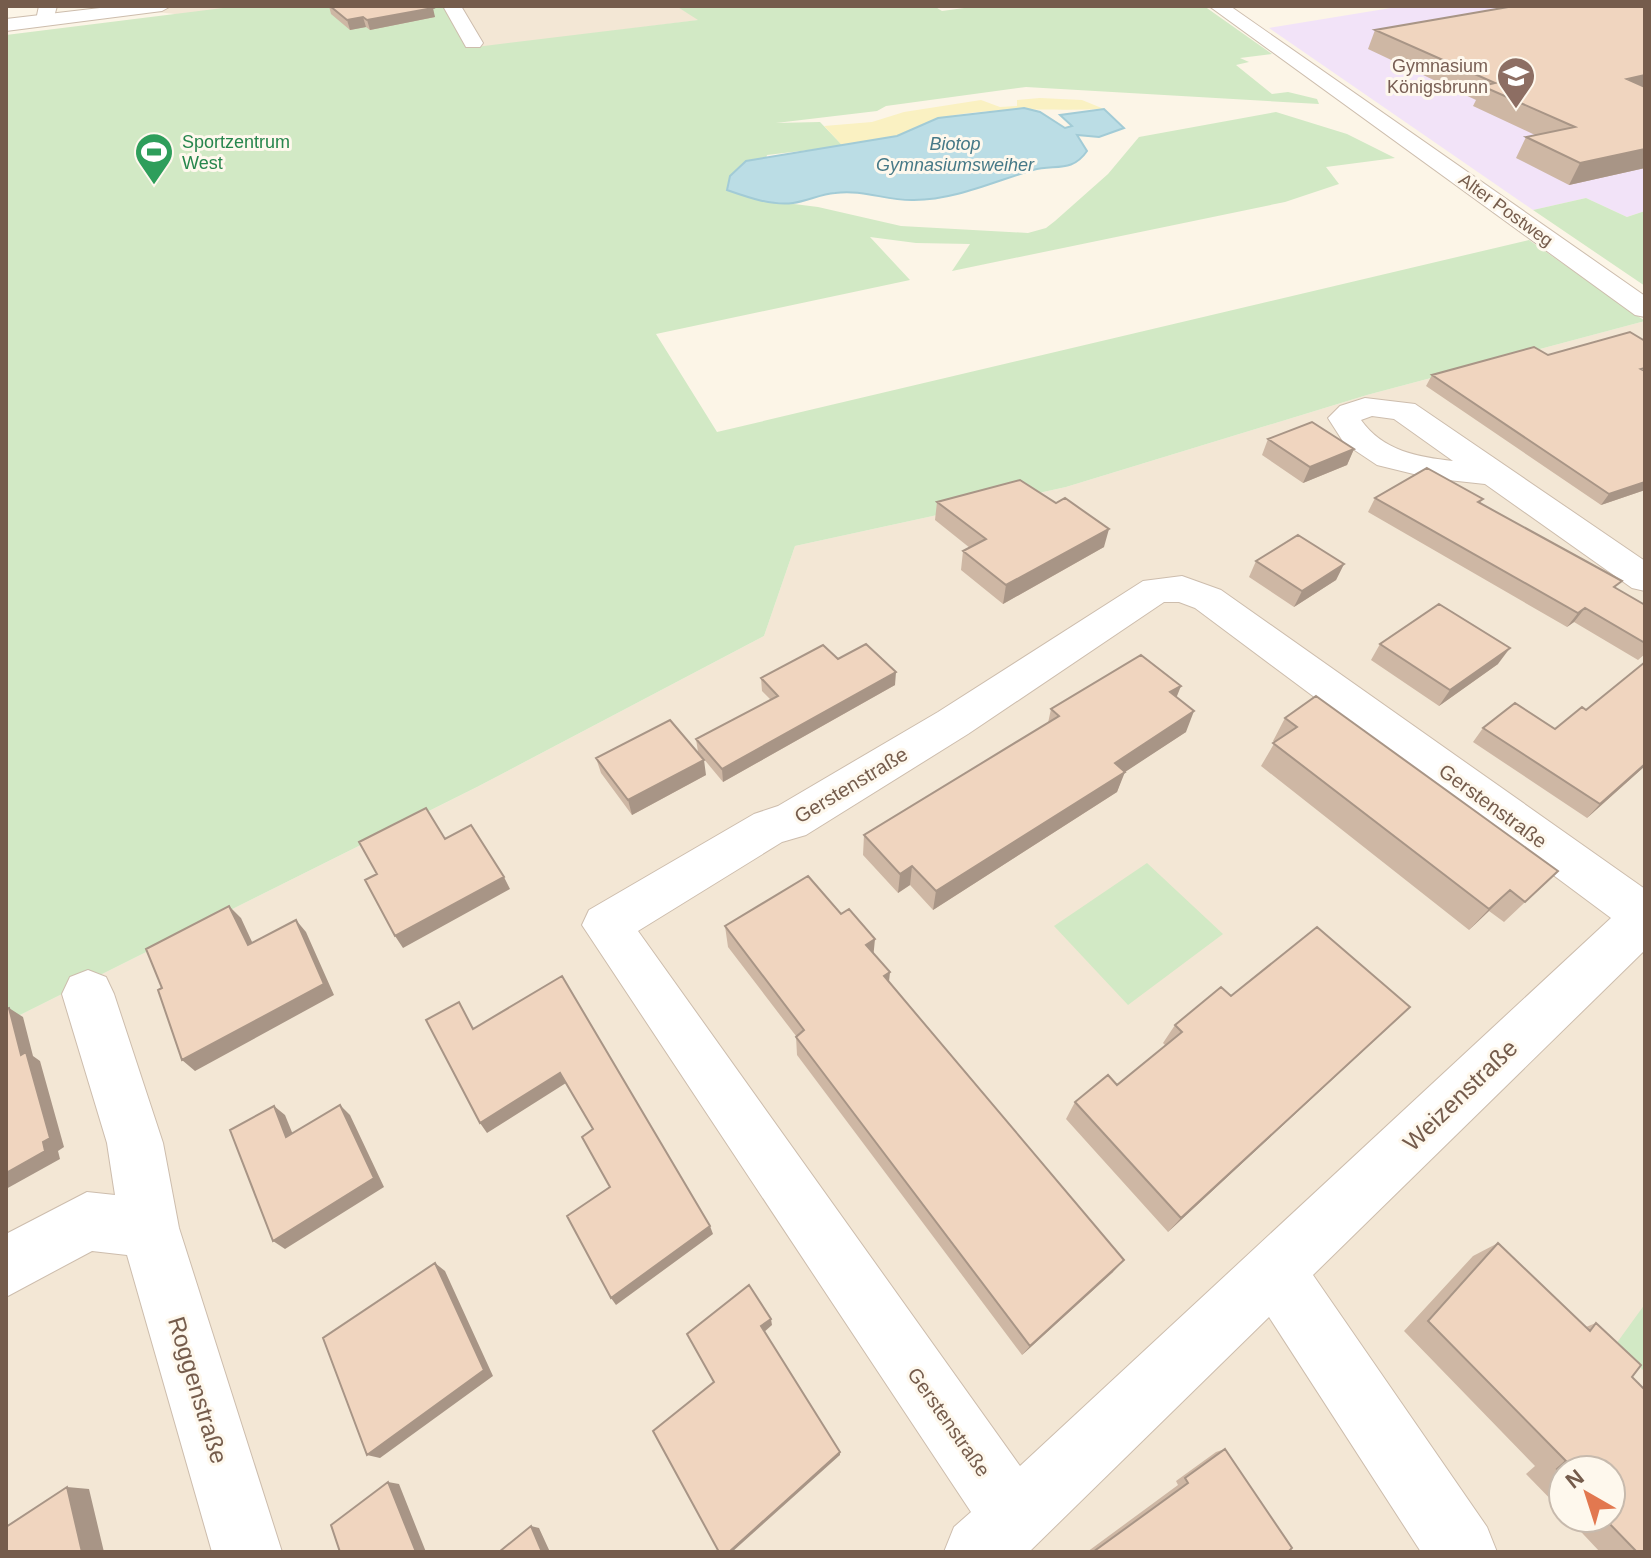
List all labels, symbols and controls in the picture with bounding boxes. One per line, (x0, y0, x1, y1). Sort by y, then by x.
school or university icon: Gymnasium Königsbrunn (1495, 55, 1537, 110)
place label: Gymnasium Königsbrunn (1387, 56, 1488, 97)
sports icon: Sportzentrum West (133, 131, 175, 186)
place label: Sportzentrum West (182, 132, 290, 173)
water label: Biotop Gymnasiumsweiher (876, 134, 1035, 175)
street label: Alter Postweg (1455, 169, 1557, 251)
street label: Gerstenstraße (791, 743, 911, 827)
street label: Gerstenstraße (1435, 760, 1551, 852)
street label: Weizenstraße (1398, 1034, 1522, 1156)
street label: Roggenstraße (163, 1313, 233, 1467)
street label: Gerstenstraße (903, 1363, 995, 1481)
north arrow (1547, 1454, 1627, 1534)
text: N (1561, 1464, 1589, 1494)

